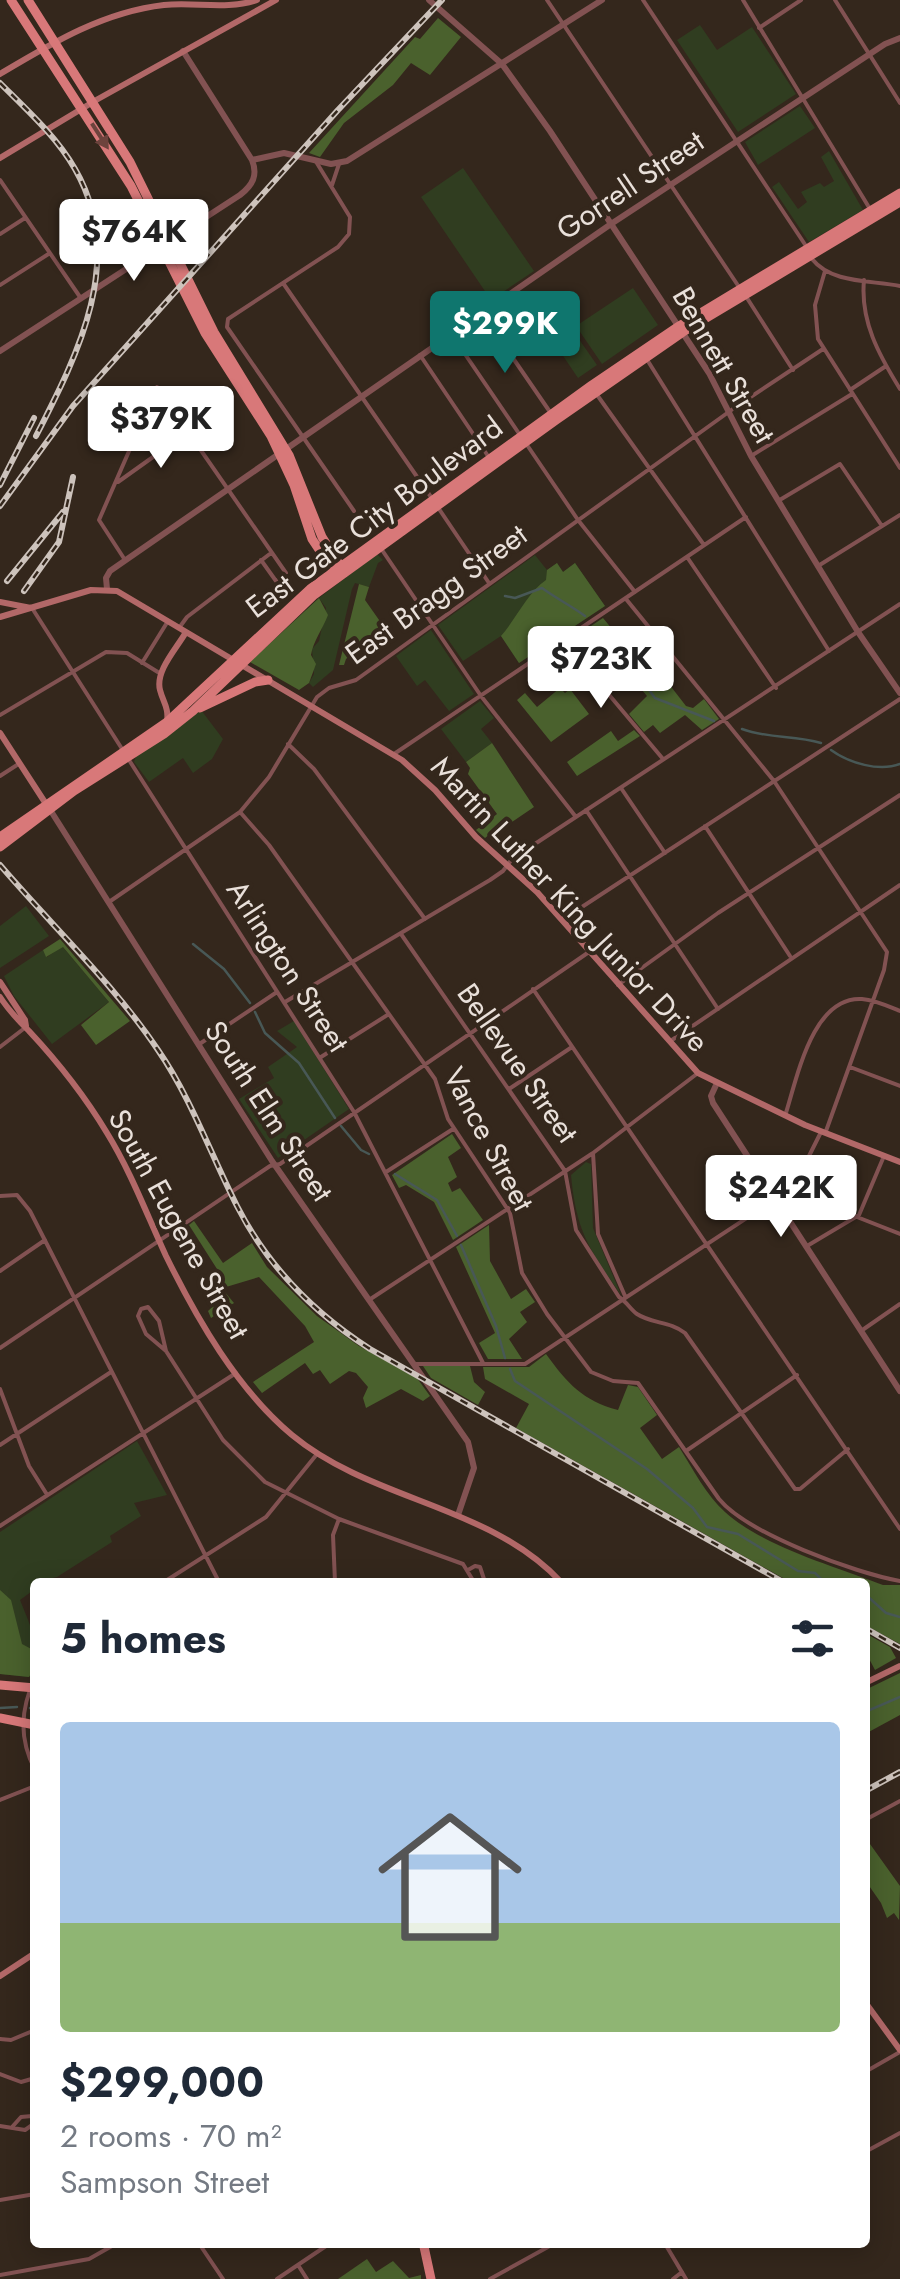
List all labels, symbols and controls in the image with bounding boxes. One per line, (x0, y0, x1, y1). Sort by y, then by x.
street label: Gorrell Street (548, 119, 713, 250)
one-way arrow (91, 122, 109, 149)
pin: $764K (64, 199, 204, 284)
text: $764K (81, 208, 187, 254)
street label: Bennett Street (662, 279, 787, 452)
pin: $299K (435, 291, 575, 376)
text: $299K (452, 300, 558, 346)
pin: $379K (91, 386, 231, 471)
text: $379K (110, 395, 212, 441)
street label: East Gate City Boulevard (236, 406, 512, 628)
street label: East Bragg Street (336, 513, 536, 675)
pin: $723K (531, 626, 671, 711)
text: $723K (550, 635, 652, 681)
street label: Martin Luther King Junior Drive (421, 747, 719, 1061)
street label: Arlington Street (216, 871, 360, 1061)
street label: Bellevue Street (447, 974, 589, 1152)
street label: South Elm Street (194, 1012, 344, 1211)
street label: Vance Street (433, 1059, 545, 1219)
street label: South Eugene Street (98, 1101, 261, 1348)
pin: $242K (711, 1155, 851, 1240)
text: $242K (728, 1164, 834, 1210)
text: 5 homes (60, 1608, 226, 1669)
icon: filters (785, 1611, 840, 1666)
icon: home (360, 1787, 540, 1967)
text: $299,000 (60, 2052, 264, 2113)
text: 2 rooms · 70 m² (60, 2113, 282, 2159)
text: Sampson Street (60, 2159, 269, 2205)

